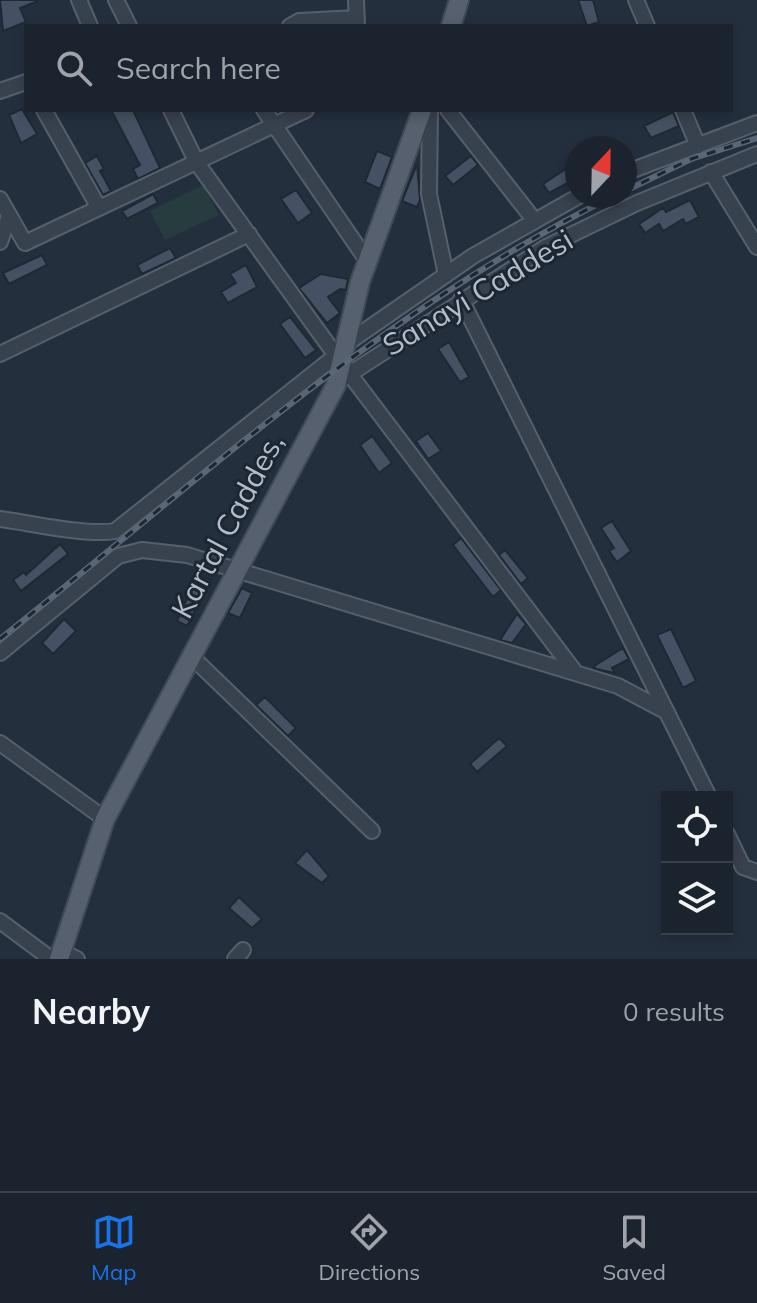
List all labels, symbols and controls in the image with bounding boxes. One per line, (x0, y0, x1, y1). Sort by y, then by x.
search box (24, 24, 733, 112)
icon: search (52, 46, 96, 90)
text: Search here (116, 49, 281, 87)
north arrow (565, 136, 637, 208)
street label: Sanayi Caddesi (375, 220, 580, 364)
street label: Kartal Caddes, (162, 427, 292, 625)
map controls (661, 791, 733, 935)
button: locate (661, 791, 733, 863)
button: layers (661, 863, 733, 935)
text: Nearby (32, 990, 150, 1033)
text: 0 results (623, 995, 725, 1028)
tab: Map (91, 1210, 136, 1286)
tab: Directions (319, 1210, 420, 1286)
tab: Saved (602, 1210, 666, 1286)

